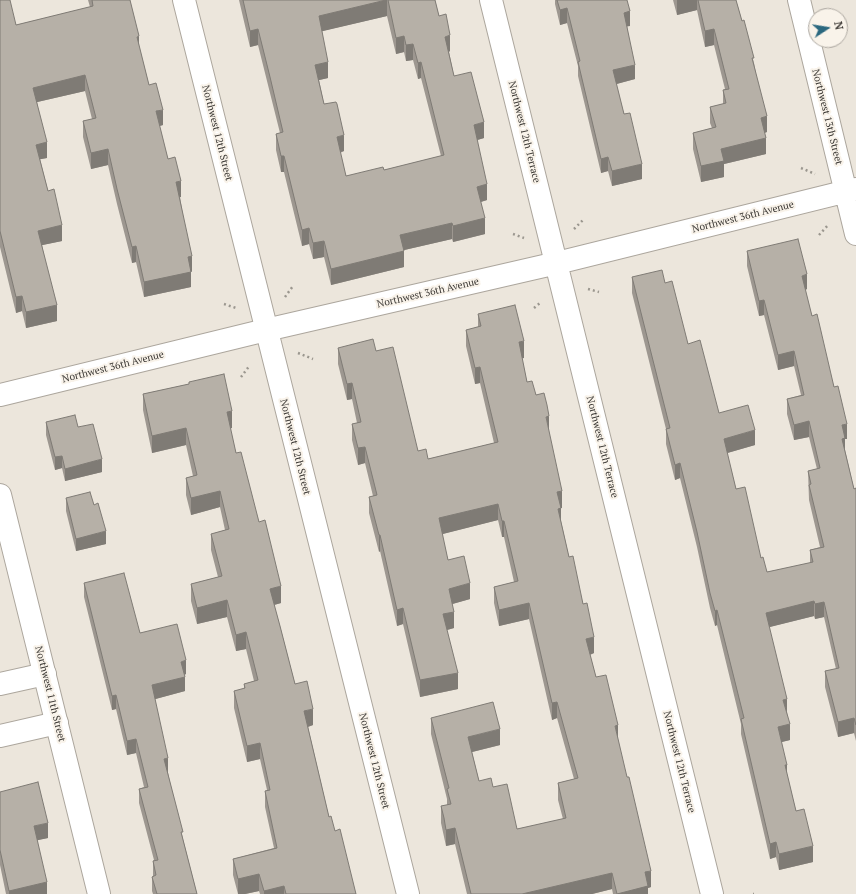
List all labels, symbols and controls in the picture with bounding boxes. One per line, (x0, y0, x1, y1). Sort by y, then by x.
north arrow (808, 8, 848, 48)
text: N (831, 20, 846, 31)
street label: Northwest 13th Street (809, 68, 845, 166)
street label: Northwest 12th Terrace (506, 80, 542, 184)
street label: Northwest 12th Street (199, 84, 235, 182)
street label: Northwest 36th Avenue (691, 199, 795, 235)
street label: Northwest 36th Avenue (376, 275, 480, 311)
street label: Northwest 36th Avenue (61, 349, 165, 385)
street label: Northwest 12th Terrace (584, 395, 620, 499)
street label: Northwest 12th Street (277, 398, 313, 496)
street label: Northwest 11th Street (32, 645, 68, 743)
street label: Northwest 12th Terrace (661, 710, 697, 814)
street label: Northwest 12th Street (356, 712, 392, 810)

